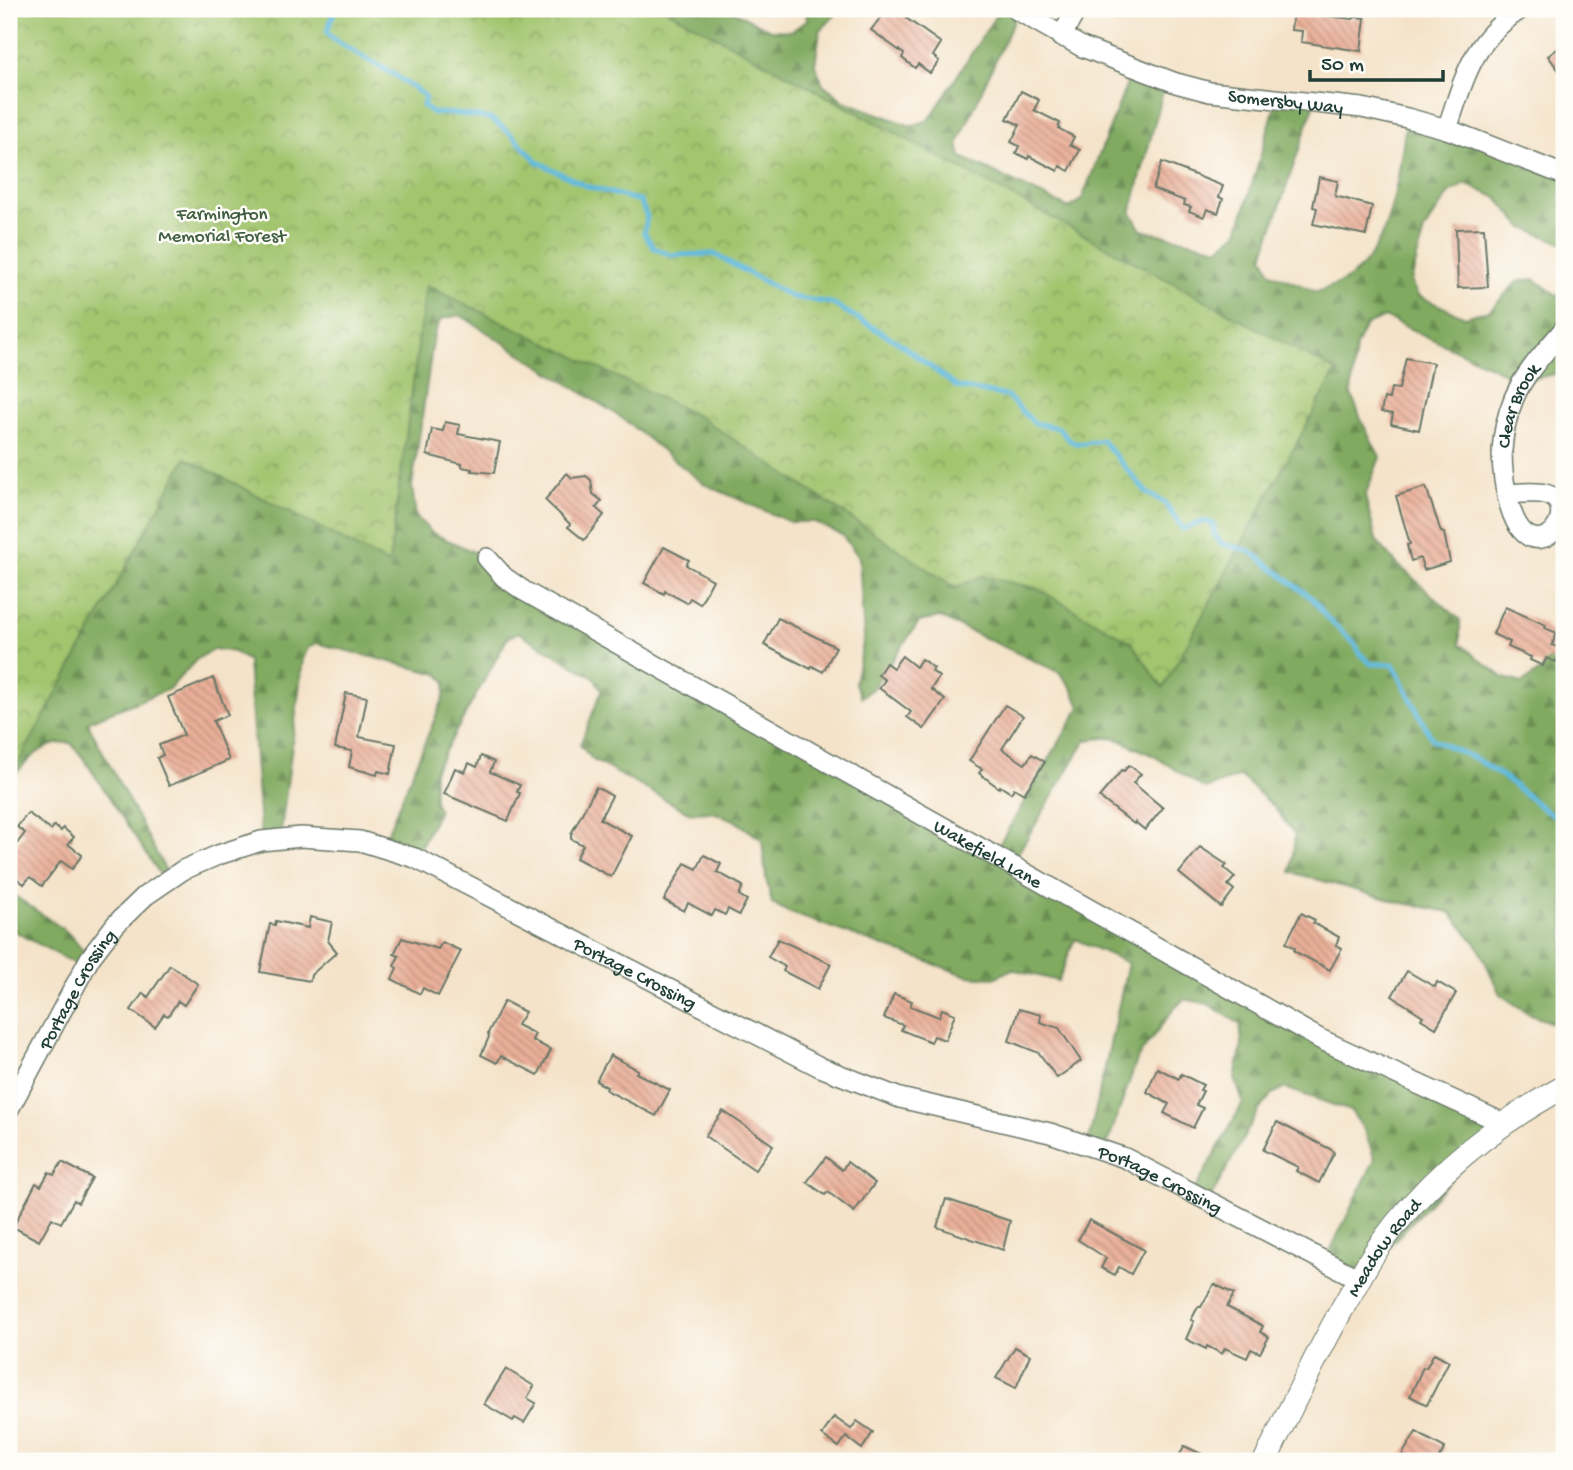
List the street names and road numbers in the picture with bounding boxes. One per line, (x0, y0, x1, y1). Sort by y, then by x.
street label: Somersby Way (1227, 86, 1345, 121)
street label: Clear Brook (1494, 358, 1547, 449)
street label: Wakefield Lane (929, 816, 1045, 895)
street label: Portage Crossing (35, 926, 123, 1055)
street label: Portage Crossing (568, 933, 700, 1016)
street label: Portage Crossing (1094, 1142, 1225, 1221)
street label: Meadow Road (1343, 1193, 1429, 1302)

